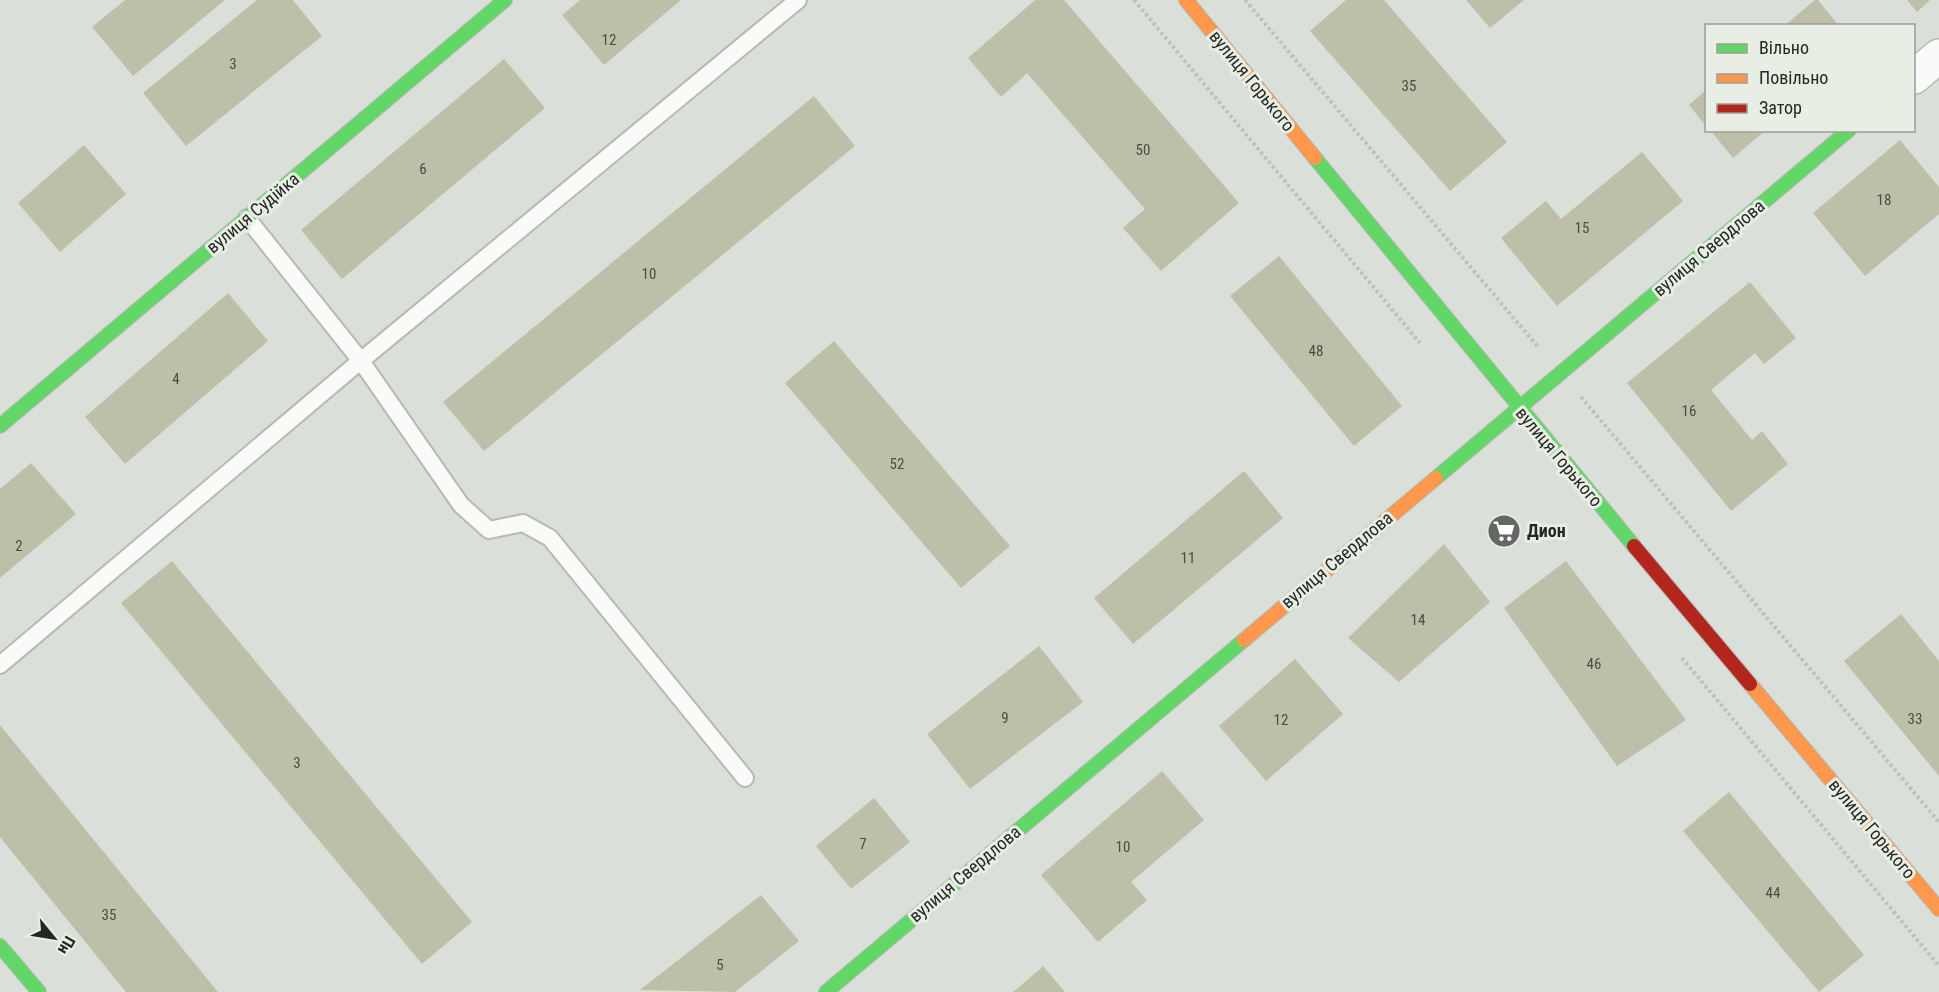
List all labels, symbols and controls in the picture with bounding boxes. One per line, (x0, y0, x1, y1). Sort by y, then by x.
legend (1705, 24, 1915, 132)
street label: вулиця Горького (1205, 26, 1299, 135)
house number: 12 (602, 31, 616, 49)
text: Вільно (1759, 37, 1809, 58)
house number: 3 (229, 55, 237, 73)
text: Повільно (1759, 67, 1828, 88)
house number: 35 (1402, 77, 1416, 95)
text: Затор (1759, 97, 1802, 118)
house number: 50 (1136, 141, 1150, 159)
house number: 6 (419, 160, 427, 178)
street label: вулиця Судійка (202, 168, 303, 257)
house number: 18 (1877, 191, 1891, 209)
street label: вулиця Свердлова (1649, 195, 1769, 300)
house number: 15 (1575, 219, 1589, 237)
house number: 10 (642, 265, 656, 283)
house number: 48 (1309, 342, 1323, 360)
house number: 4 (172, 370, 180, 388)
house number: 16 (1682, 402, 1696, 420)
street label: вулиця Горького (1512, 403, 1607, 511)
house number: 52 (890, 455, 904, 473)
street label: вулиця Свердлова (1277, 507, 1397, 612)
supermarket icon: Дион (1486, 513, 1522, 549)
place label: Дион (1527, 520, 1566, 541)
house number: 2 (15, 537, 23, 555)
house number: 11 (1181, 549, 1195, 567)
house number: 14 (1411, 611, 1425, 629)
house number: 46 (1587, 655, 1601, 673)
house number: 9 (1001, 709, 1009, 727)
house number: 33 (1908, 710, 1922, 728)
house number: 12 (1274, 711, 1288, 729)
house number: 3 (293, 754, 301, 772)
street label: вулиця Горького (1825, 775, 1920, 883)
street label: вулиця Свердлова (905, 821, 1025, 926)
house number: 7 (859, 835, 867, 853)
house number: 10 (1116, 838, 1130, 856)
house number: 44 (1766, 884, 1780, 902)
house number: 35 (102, 906, 116, 924)
north arrow (24, 908, 84, 968)
text: Пн (54, 933, 79, 958)
house number: 5 (716, 956, 724, 974)

